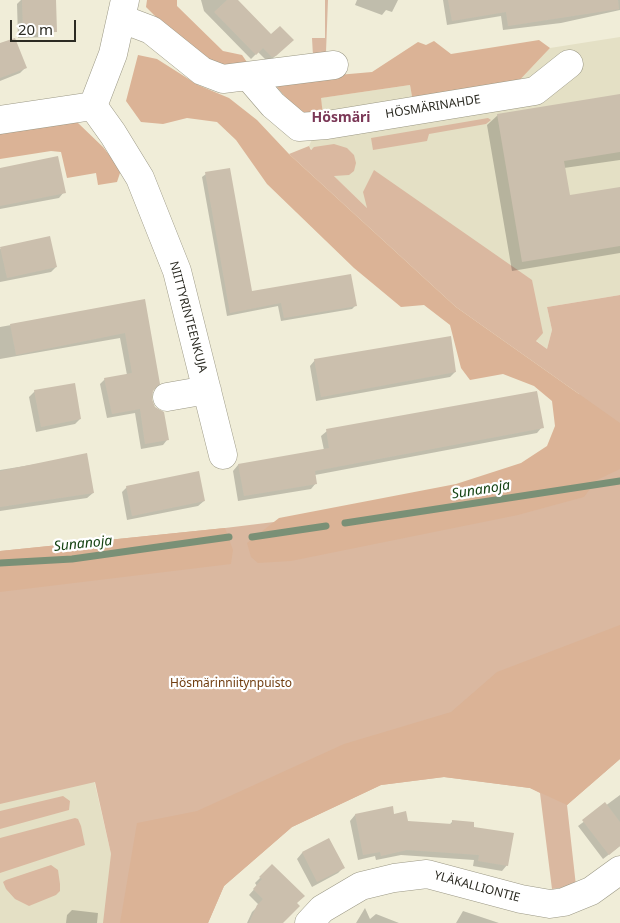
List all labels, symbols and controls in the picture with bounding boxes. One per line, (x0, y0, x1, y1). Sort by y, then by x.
scale bar (12, 10, 79, 42)
text: 20 m (18, 19, 53, 39)
street label: HÖSMÄRINAHDE (384, 92, 482, 122)
district label: Hösmäri (312, 110, 370, 126)
street label: NIITTYRINTEENKUJA (166, 260, 210, 374)
water label: Sunanoja (451, 477, 511, 503)
water label: Sunanoja (53, 533, 113, 555)
park label: Hösmärinniitynpuisto (170, 677, 292, 691)
street label: YLÄKALLIONTIE (432, 869, 522, 905)

